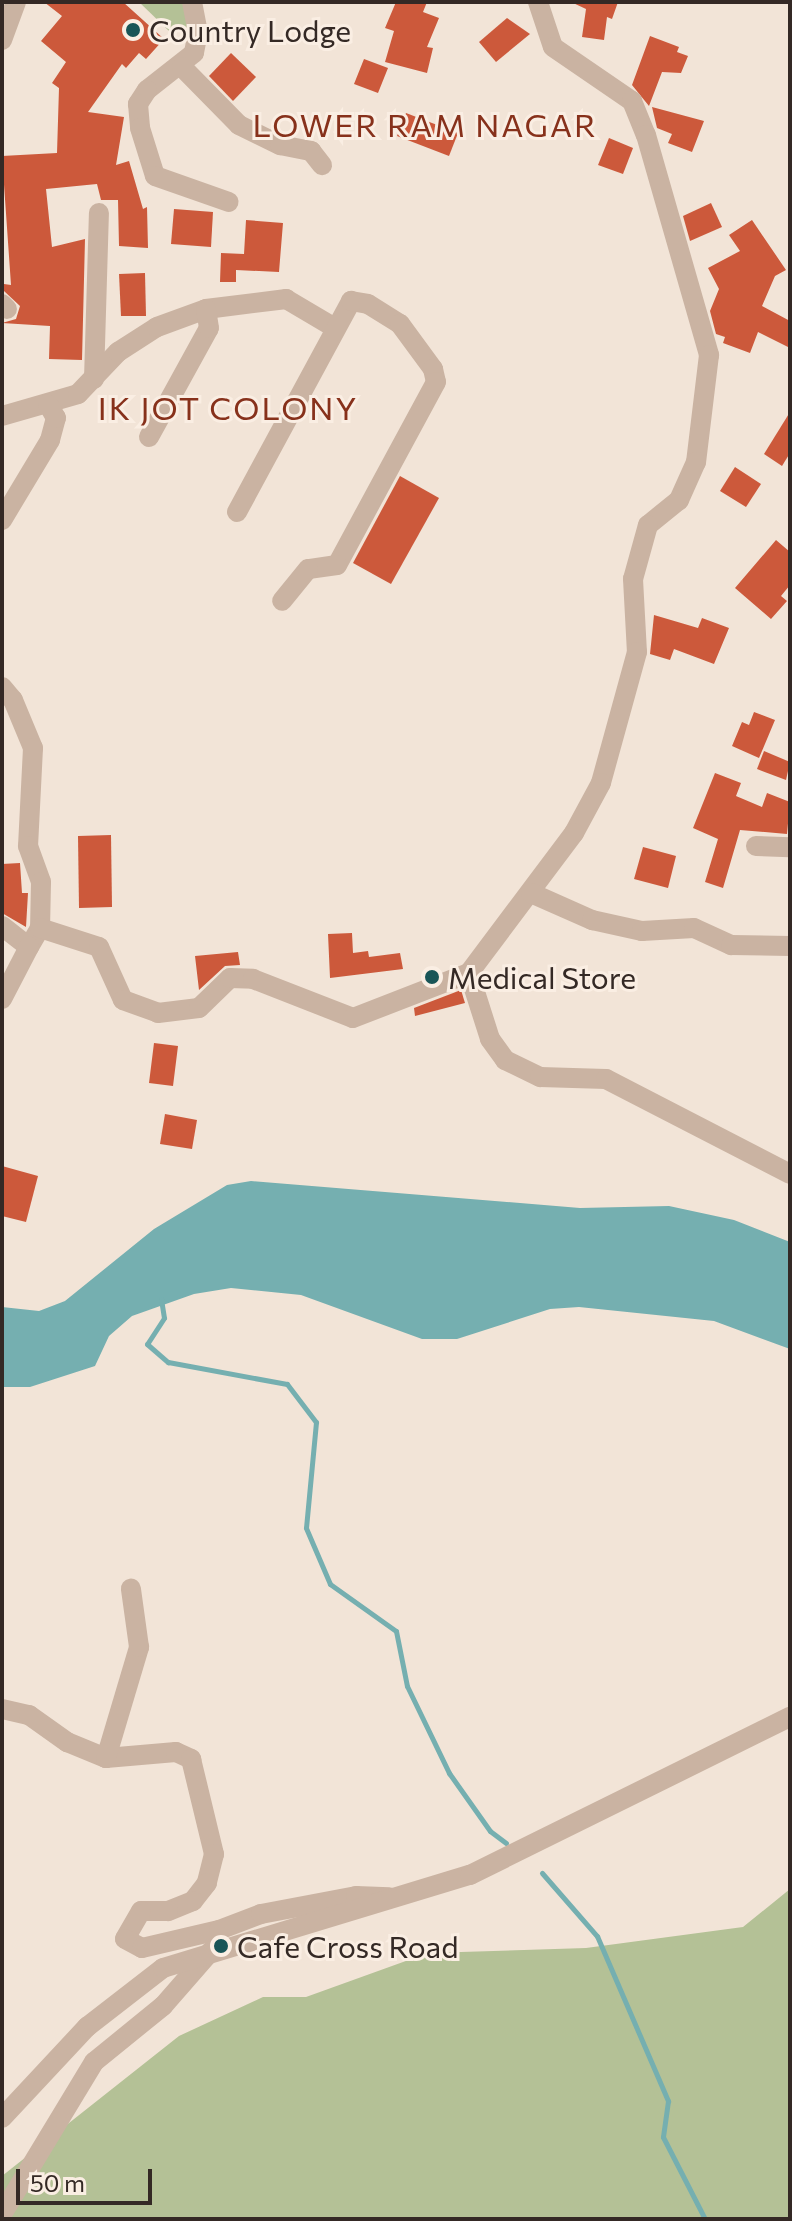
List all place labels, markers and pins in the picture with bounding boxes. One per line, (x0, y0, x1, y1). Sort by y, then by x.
place label: Country Lodge (149, 12, 351, 48)
marker: Country Lodge (124, 21, 142, 39)
place label: Medical Store (448, 959, 636, 995)
marker: Medical Store (423, 968, 441, 986)
place label: Cafe Cross Road (237, 1928, 459, 1964)
marker: Cafe Cross Road (212, 1937, 230, 1955)

